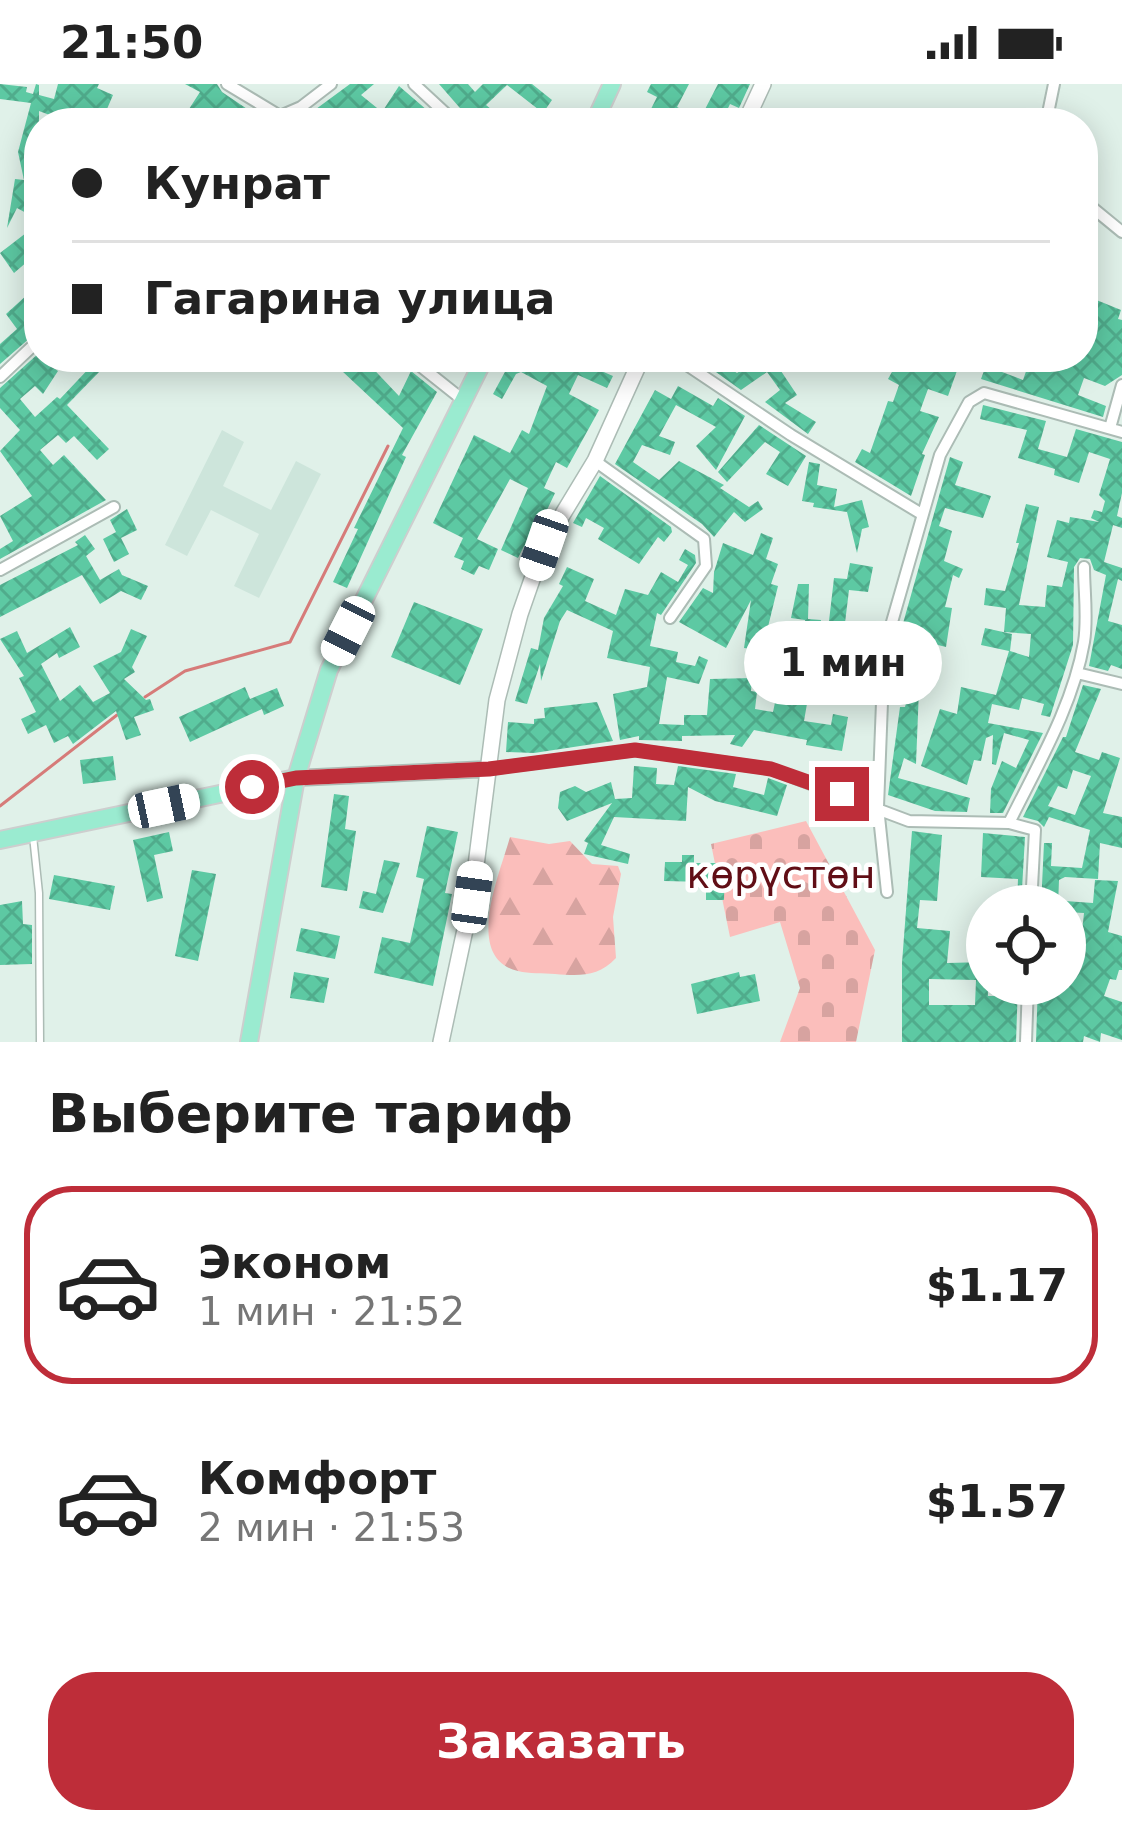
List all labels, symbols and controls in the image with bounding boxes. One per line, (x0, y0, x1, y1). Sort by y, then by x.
text: 21:50 (60, 16, 203, 69)
text: Кунрат (144, 157, 330, 210)
text: Гагарина улица (144, 272, 555, 325)
car (515, 505, 573, 585)
car (316, 591, 380, 671)
callout: 1 мин (743, 620, 941, 704)
text: 1 мин (780, 640, 906, 685)
route start (225, 760, 279, 814)
route end (815, 767, 869, 821)
car (125, 781, 203, 831)
park label: көрүстөн (687, 852, 875, 897)
car (449, 859, 495, 935)
map controls (966, 885, 1086, 1005)
button: locate (966, 885, 1086, 1005)
text: Выберите тариф (48, 1082, 573, 1145)
icon: car (54, 1231, 162, 1339)
text: Эконом (198, 1236, 391, 1289)
text: $1.17 (926, 1259, 1068, 1312)
text: 1 мин · 21:52 (198, 1289, 465, 1334)
icon: car (54, 1447, 162, 1555)
text: Комфорт (198, 1452, 436, 1505)
text: $1.57 (926, 1475, 1068, 1528)
text: 2 мин · 21:53 (198, 1505, 465, 1550)
button: Заказать (48, 1672, 1074, 1810)

